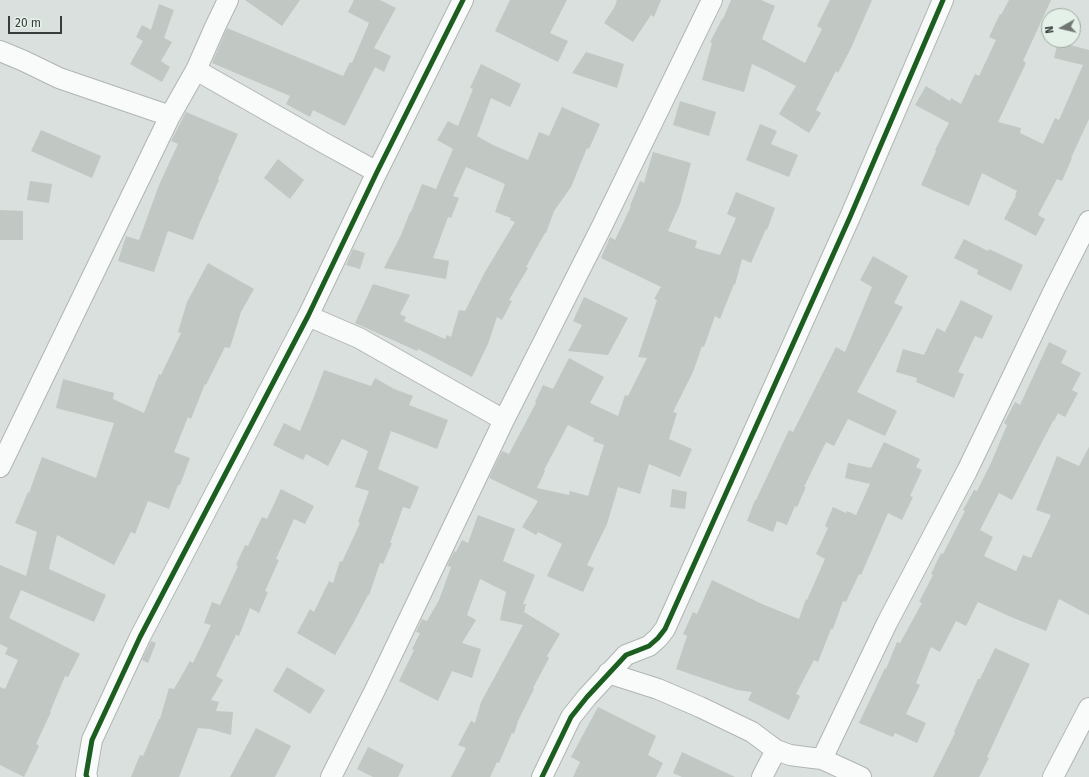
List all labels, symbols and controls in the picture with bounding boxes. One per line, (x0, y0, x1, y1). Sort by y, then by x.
scale bar (10, 8, 64, 34)
north arrow (1041, 8, 1081, 48)
text: 20 m (15, 16, 41, 30)
text: N (1043, 25, 1057, 34)

